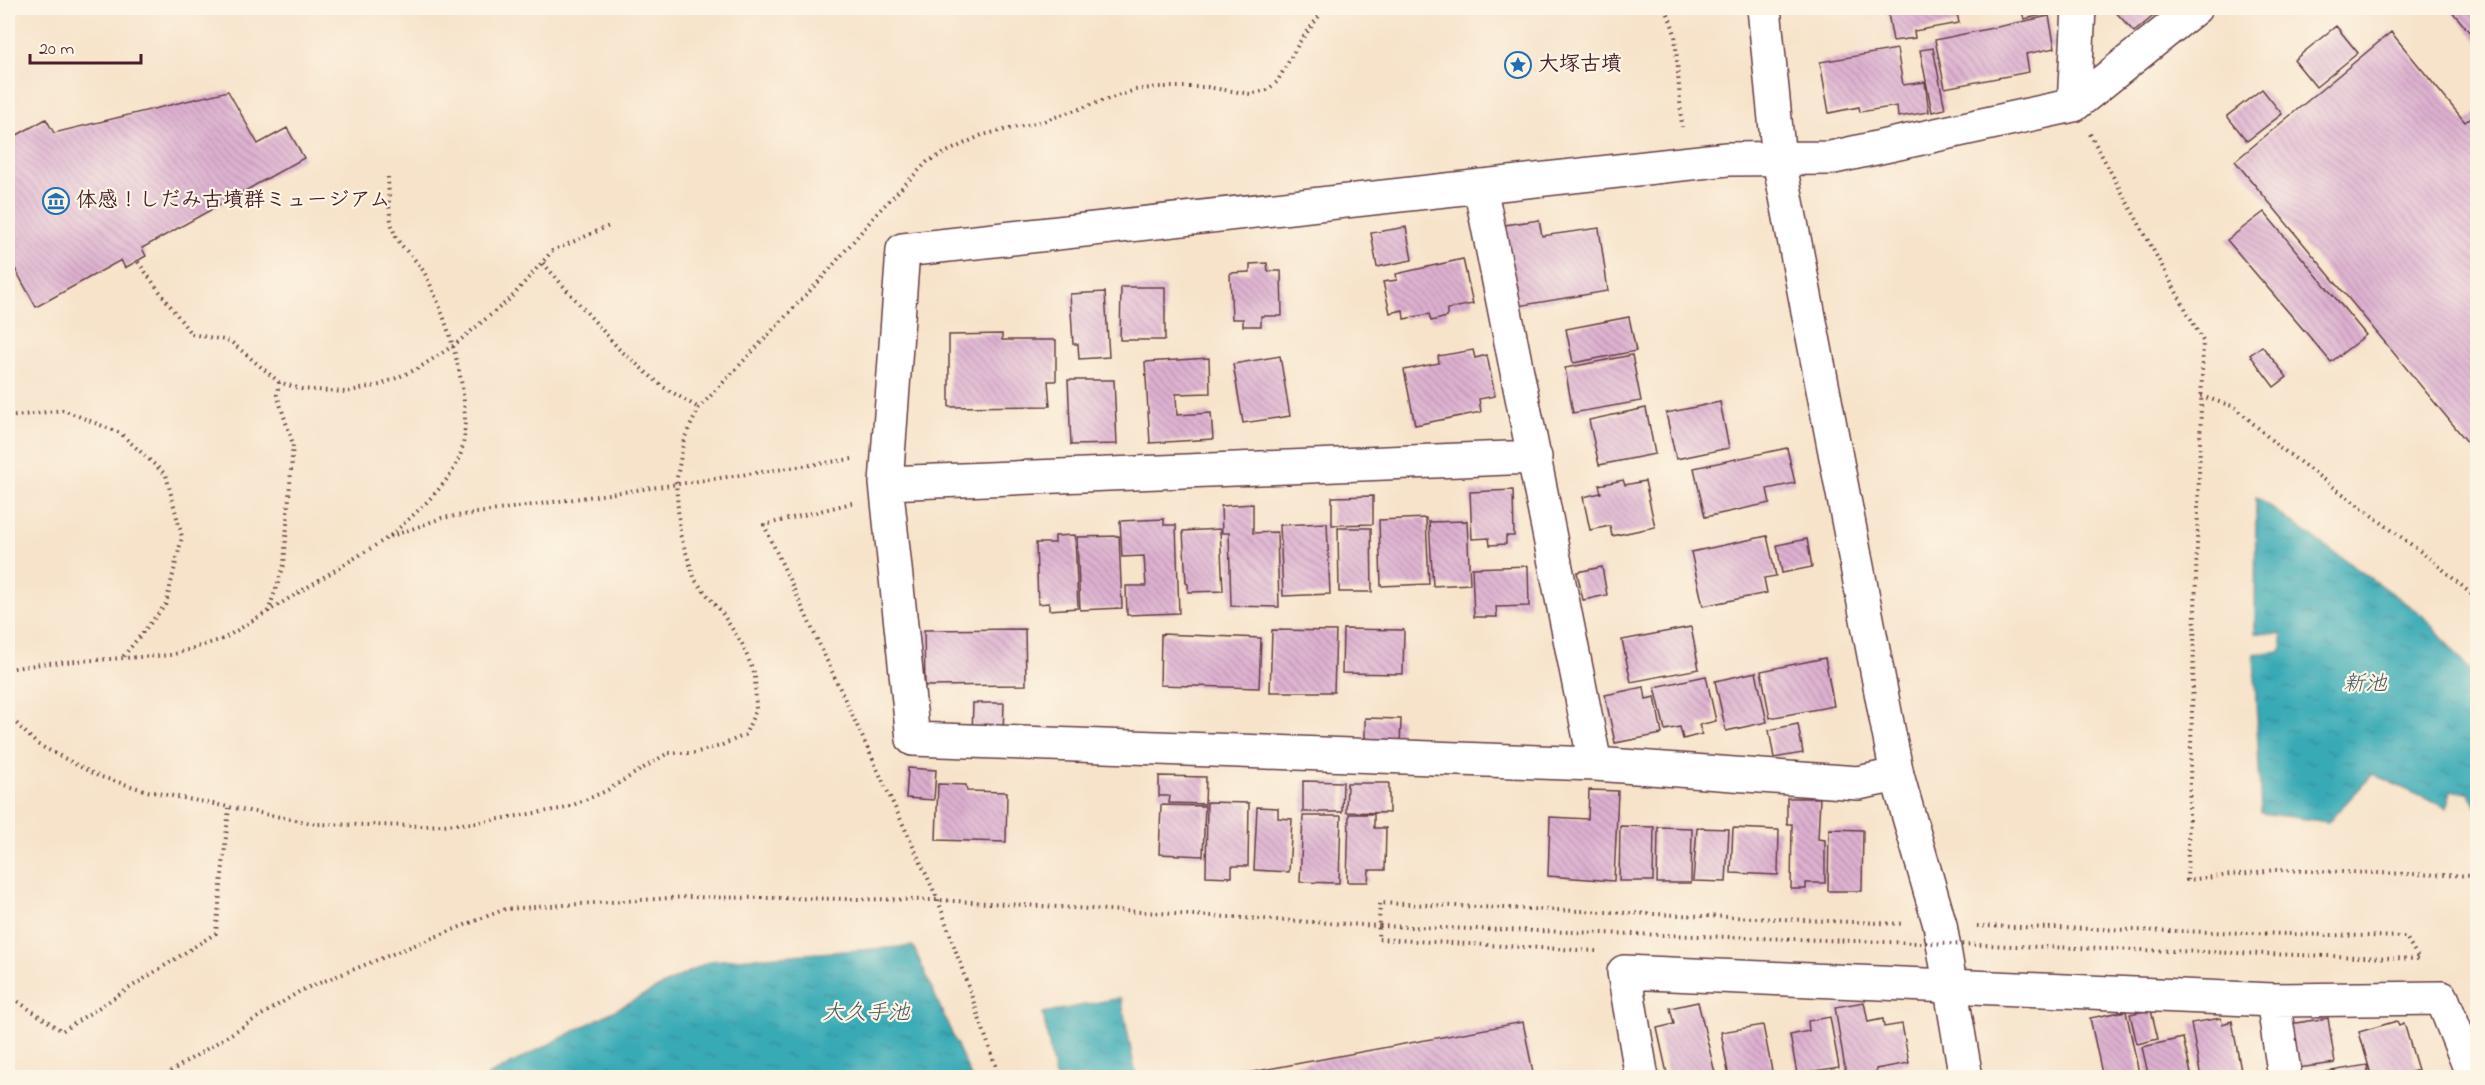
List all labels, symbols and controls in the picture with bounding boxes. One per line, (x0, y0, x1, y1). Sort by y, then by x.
scale bar (30, 27, 141, 65)
text: 20 m (39, 37, 74, 63)
place icon: 大塚古墳 (1503, 50, 1533, 80)
place label: 大塚古墳 (1538, 50, 1622, 80)
museum icon: 体感！しだみ古墳群ミュージアム (41, 186, 71, 216)
place label: 体感！しだみ古墳群ミュージアム (76, 186, 391, 216)
water label: 新池 (2343, 669, 2388, 701)
water label: 大久手池 (822, 998, 911, 1030)

